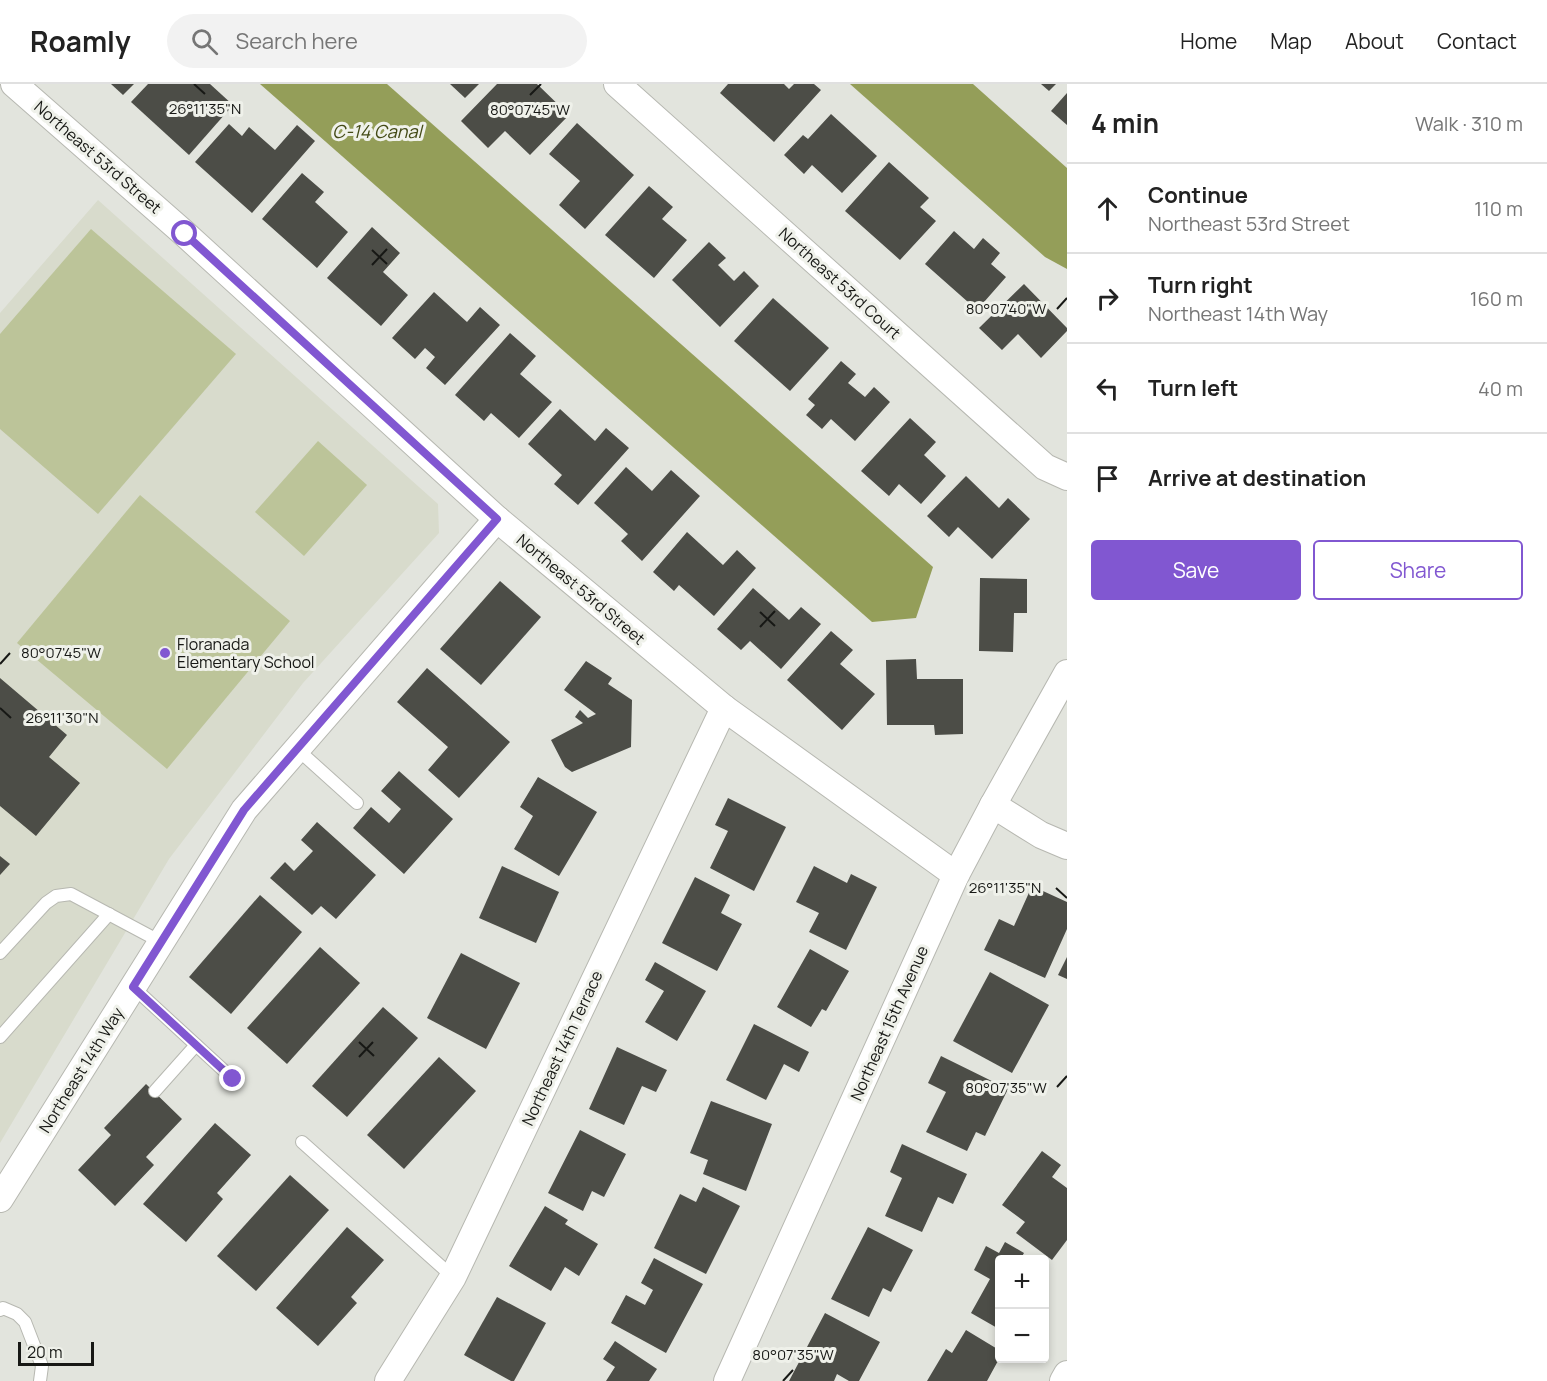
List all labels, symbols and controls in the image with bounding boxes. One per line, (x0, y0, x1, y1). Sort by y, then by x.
search box (167, 14, 587, 68)
text: Roamly (30, 22, 131, 60)
icon: search (188, 25, 221, 58)
text: Search here (236, 26, 358, 56)
text: Home (1180, 27, 1237, 55)
text: Map (1270, 27, 1312, 55)
text: About (1345, 27, 1404, 55)
text: Contact (1437, 27, 1517, 55)
street label: Northeast 53rd Street (30, 96, 166, 218)
text: 26°11'35"N (169, 98, 241, 119)
text: 80°07'45"W (490, 99, 570, 120)
text: 4 min (1091, 105, 1159, 141)
text: Walk · 310 m (1415, 110, 1523, 137)
water label: C-14 Canal (332, 119, 425, 143)
text: Continue (1148, 180, 1248, 210)
icon: ahead (1091, 192, 1124, 225)
text: 110 m (1474, 195, 1523, 222)
text: Northeast 53rd Street (1148, 210, 1350, 237)
route start (171, 220, 197, 246)
street label: Northeast 53rd Court (774, 222, 906, 344)
text: Turn right (1148, 270, 1253, 300)
icon: right (1091, 282, 1124, 315)
text: 160 m (1470, 285, 1523, 312)
text: 80°07'40"W (966, 298, 1046, 319)
text: Northeast 14th Way (1148, 300, 1328, 327)
icon: left (1091, 372, 1124, 405)
text: Turn left (1148, 373, 1238, 403)
text: 40 m (1478, 375, 1523, 402)
icon: arrive (1091, 462, 1124, 495)
text: Arrive at destination (1148, 463, 1366, 493)
street label: Northeast 53rd Street (512, 529, 650, 649)
button: Save (1091, 540, 1301, 600)
button: Share (1313, 540, 1523, 600)
place label: Floranada Elementary School (177, 633, 315, 673)
text: 80°07'45"W (21, 642, 101, 663)
marker: Floranada Elementary School (158, 646, 172, 660)
text: 26°11'30"N (25, 707, 99, 728)
text: 26°11'35"N (969, 877, 1041, 898)
street label: Northeast 15th Avenue (845, 942, 933, 1104)
street label: Northeast 14th Terrace (516, 967, 608, 1129)
street label: Northeast 14th Way (34, 1003, 129, 1137)
route end (219, 1065, 245, 1091)
text: 80°07'35"W (965, 1077, 1047, 1098)
map controls (995, 1255, 1049, 1363)
button: + (995, 1255, 1049, 1309)
button: − (995, 1309, 1049, 1363)
scale bar (18, 1339, 94, 1366)
text: 20 m (27, 1341, 63, 1363)
text: 80°07'35"W (752, 1344, 834, 1365)

